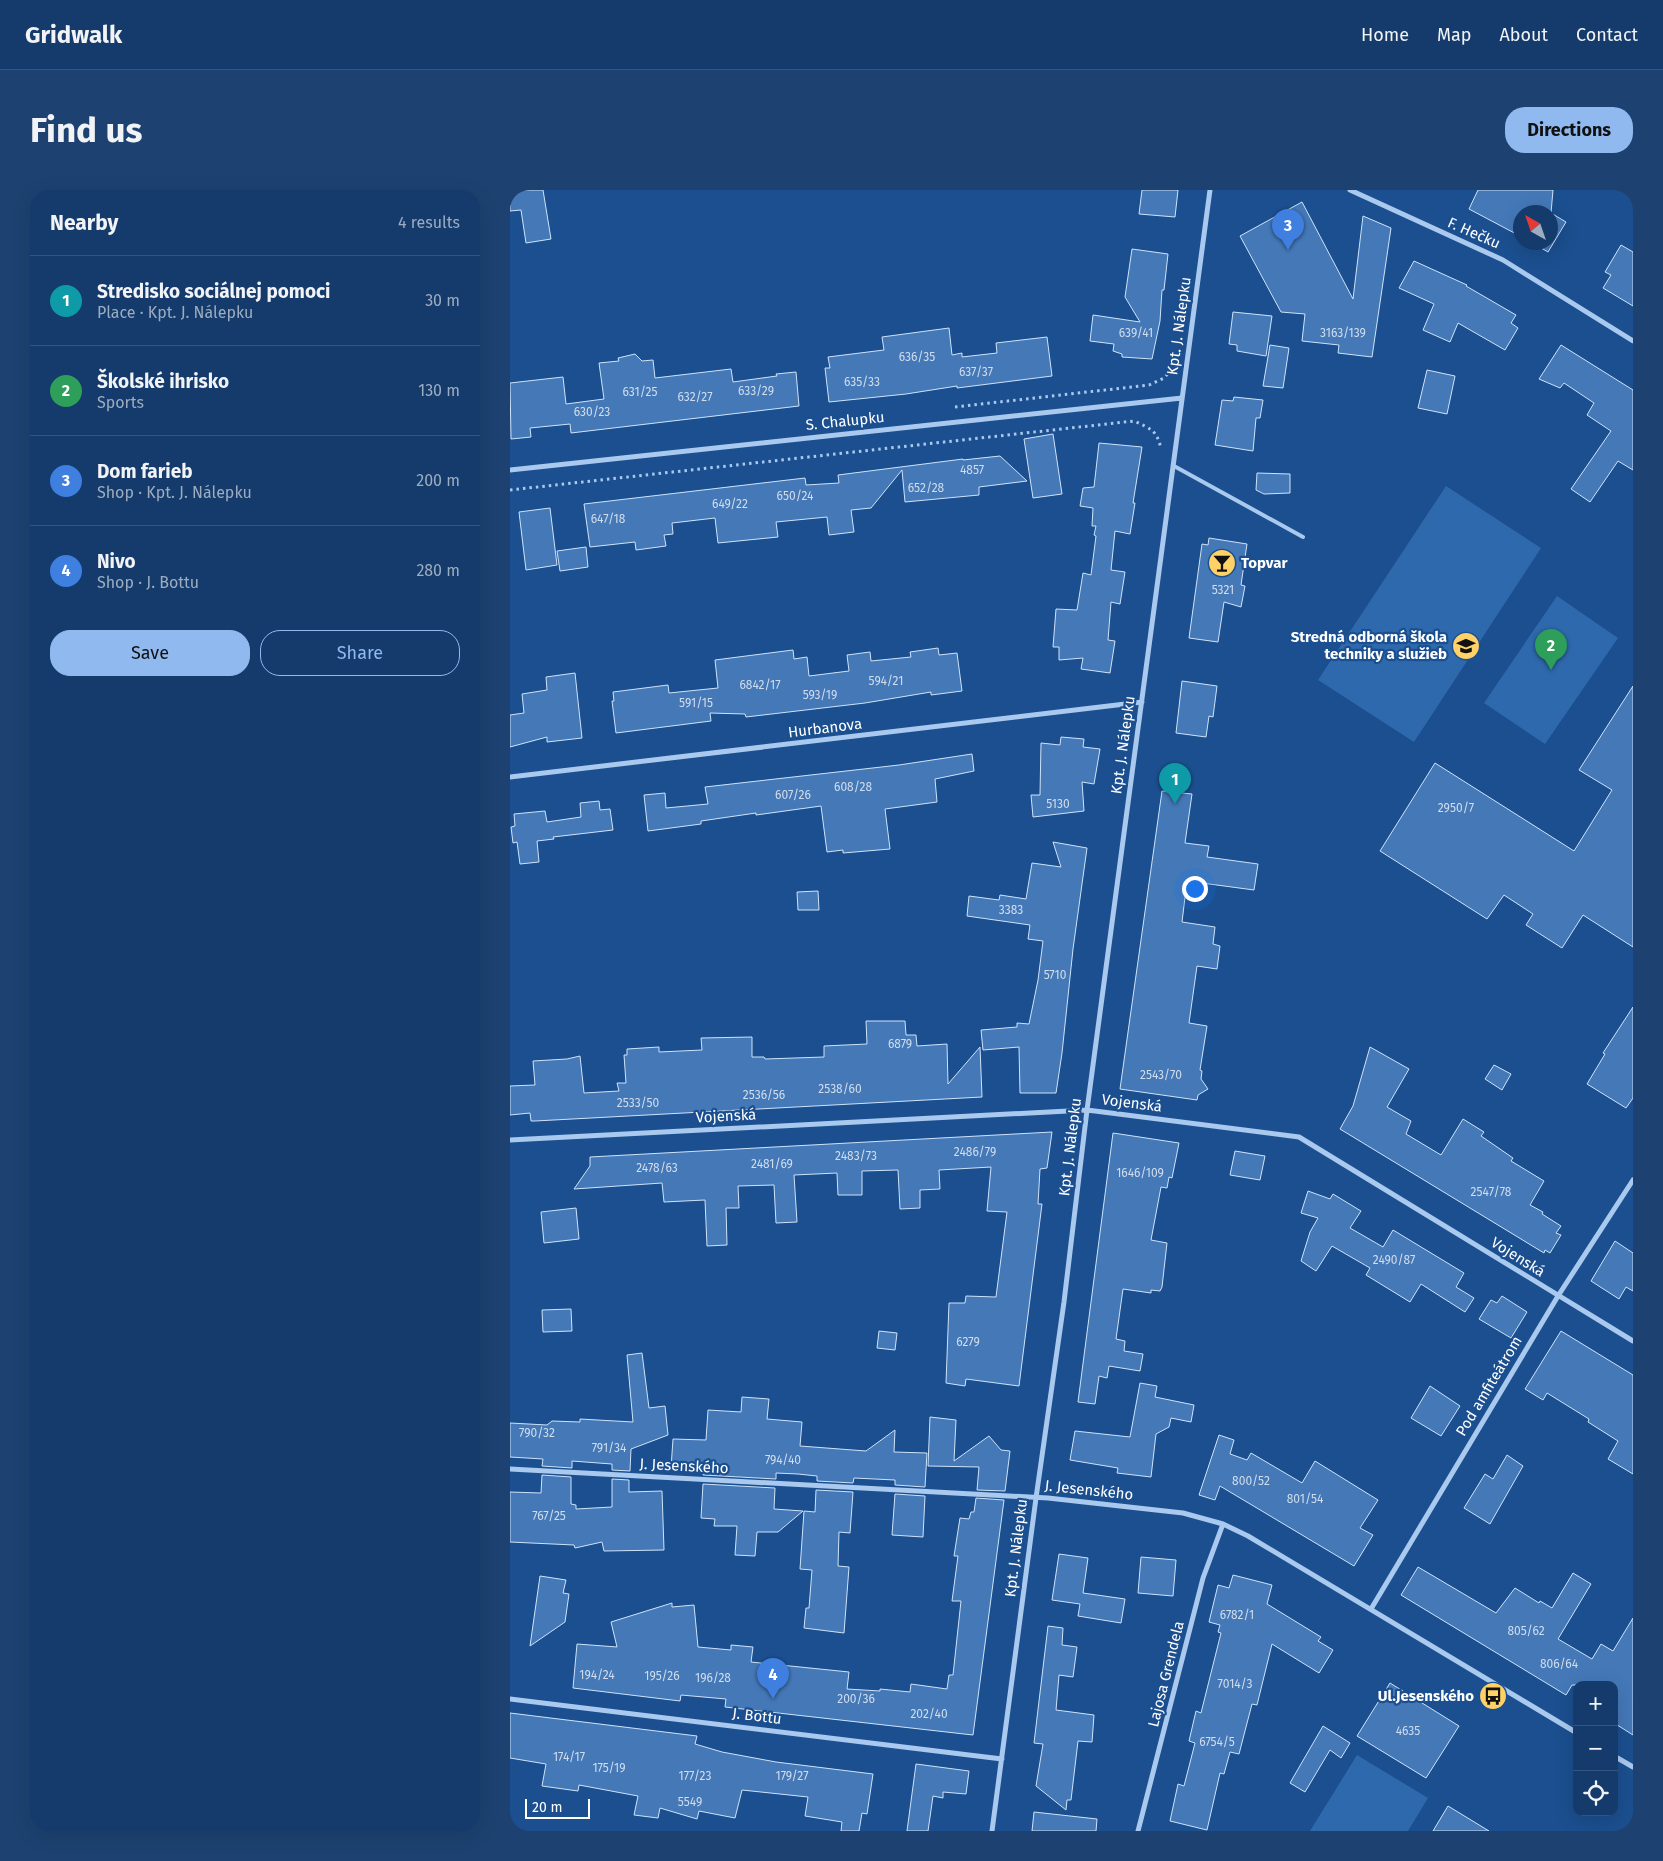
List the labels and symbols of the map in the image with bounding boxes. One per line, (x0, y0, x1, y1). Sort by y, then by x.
north arrow (1513, 205, 1558, 250)
pin: 3 (1272, 209, 1304, 250)
street label: F. Hečku (1445, 213, 1503, 253)
street label: Kpt. J. Nálepku (1163, 276, 1195, 376)
house number: 639/41 (1119, 326, 1153, 340)
house number: 3163/139 (1320, 326, 1366, 340)
house number: 636/35 (899, 350, 935, 364)
house number: 637/37 (959, 365, 993, 379)
house number: 635/33 (844, 375, 880, 389)
house number: 633/29 (738, 384, 774, 398)
house number: 631/25 (623, 385, 657, 399)
house number: 632/27 (678, 390, 713, 404)
house number: 630/23 (574, 405, 610, 419)
street label: S. Chalupku (805, 408, 885, 434)
house number: 4857 (960, 463, 984, 477)
house number: 652/28 (908, 481, 945, 495)
house number: 650/24 (777, 489, 814, 503)
house number: 649/22 (712, 497, 748, 511)
house number: 647/18 (591, 512, 626, 526)
bar icon: Topvar (1207, 548, 1237, 578)
place label: Topvar (1241, 554, 1288, 572)
house number: 5321 (1212, 583, 1234, 597)
place label: Stredná odborná škola techniky a služieb (1291, 628, 1447, 663)
pin: 2 (1535, 629, 1567, 670)
school or university icon: Stredná odborná škola techniky a služieb (1451, 631, 1481, 661)
house number: 594/21 (869, 674, 903, 688)
house number: 6842/17 (739, 678, 781, 692)
house number: 593/19 (803, 688, 837, 702)
street label: Kpt. J. Nálepku (1107, 695, 1139, 795)
house number: 591/15 (679, 696, 713, 710)
street label: Hurbanova (787, 715, 863, 741)
pin: 1 (1159, 763, 1191, 804)
house number: 608/28 (834, 780, 872, 794)
house number: 607/26 (775, 788, 811, 802)
house number: 5130 (1046, 797, 1070, 811)
house number: 2950/7 (1438, 801, 1474, 815)
your location (1182, 876, 1208, 902)
house number: 3383 (999, 903, 1023, 917)
house number: 5710 (1044, 968, 1067, 982)
house number: 6879 (888, 1037, 912, 1051)
house number: 2543/70 (1140, 1068, 1182, 1082)
house number: 2538/60 (818, 1082, 862, 1096)
house number: 2536/56 (743, 1088, 785, 1102)
street label: Vojenská (1101, 1090, 1163, 1116)
house number: 2533/50 (617, 1096, 659, 1110)
street label: Kpt. J. Nálepku (1055, 1097, 1085, 1197)
street label: Vojenská (695, 1105, 757, 1127)
house number: 2486/79 (954, 1145, 996, 1159)
house number: 2483/73 (835, 1149, 877, 1163)
house number: 2481/69 (751, 1157, 793, 1171)
house number: 2478/63 (636, 1161, 678, 1175)
house number: 1646/109 (1116, 1166, 1164, 1180)
house number: 2547/78 (1471, 1185, 1512, 1199)
street label: Vojenská (1488, 1233, 1548, 1281)
house number: 2490/87 (1373, 1253, 1415, 1267)
street label: Pod amfiteátrom (1452, 1333, 1526, 1439)
house number: 6279 (956, 1335, 980, 1349)
house number: 790/32 (519, 1426, 555, 1440)
house number: 791/34 (592, 1441, 627, 1455)
house number: 794/40 (765, 1453, 801, 1467)
street label: J. Jesenského (639, 1455, 729, 1477)
house number: 800/52 (1232, 1474, 1270, 1488)
street label: J. Jesenského (1044, 1476, 1134, 1504)
house number: 801/54 (1287, 1492, 1324, 1506)
street label: Kpt. J. Nálepku (1001, 1498, 1031, 1598)
house number: 767/25 (532, 1509, 566, 1523)
house number: 6782/1 (1220, 1608, 1254, 1622)
street label: Lajosa Grendela (1144, 1619, 1188, 1729)
house number: 805/62 (1507, 1624, 1545, 1638)
house number: 806/64 (1540, 1657, 1579, 1671)
pin: 4 (757, 1658, 789, 1699)
house number: 194/24 (579, 1668, 615, 1682)
house number: 195/26 (644, 1669, 680, 1683)
house number: 196/28 (695, 1671, 731, 1685)
house number: 7014/3 (1218, 1677, 1252, 1691)
bus stop icon: Ul.Jesenského (1478, 1681, 1508, 1711)
place label: Ul.Jesenského (1378, 1687, 1474, 1705)
house number: 200/36 (837, 1692, 875, 1706)
street label: J. Bottu (731, 1704, 783, 1728)
house number: 202/40 (910, 1707, 948, 1721)
house number: 4635 (1396, 1724, 1420, 1738)
house number: 6754/5 (1199, 1735, 1235, 1749)
house number: 174/17 (553, 1750, 585, 1764)
house number: 175/19 (592, 1761, 626, 1775)
house number: 177/23 (678, 1769, 712, 1783)
house number: 179/27 (775, 1769, 809, 1783)
house number: 5549 (678, 1795, 702, 1809)
scale bar (525, 1796, 590, 1819)

